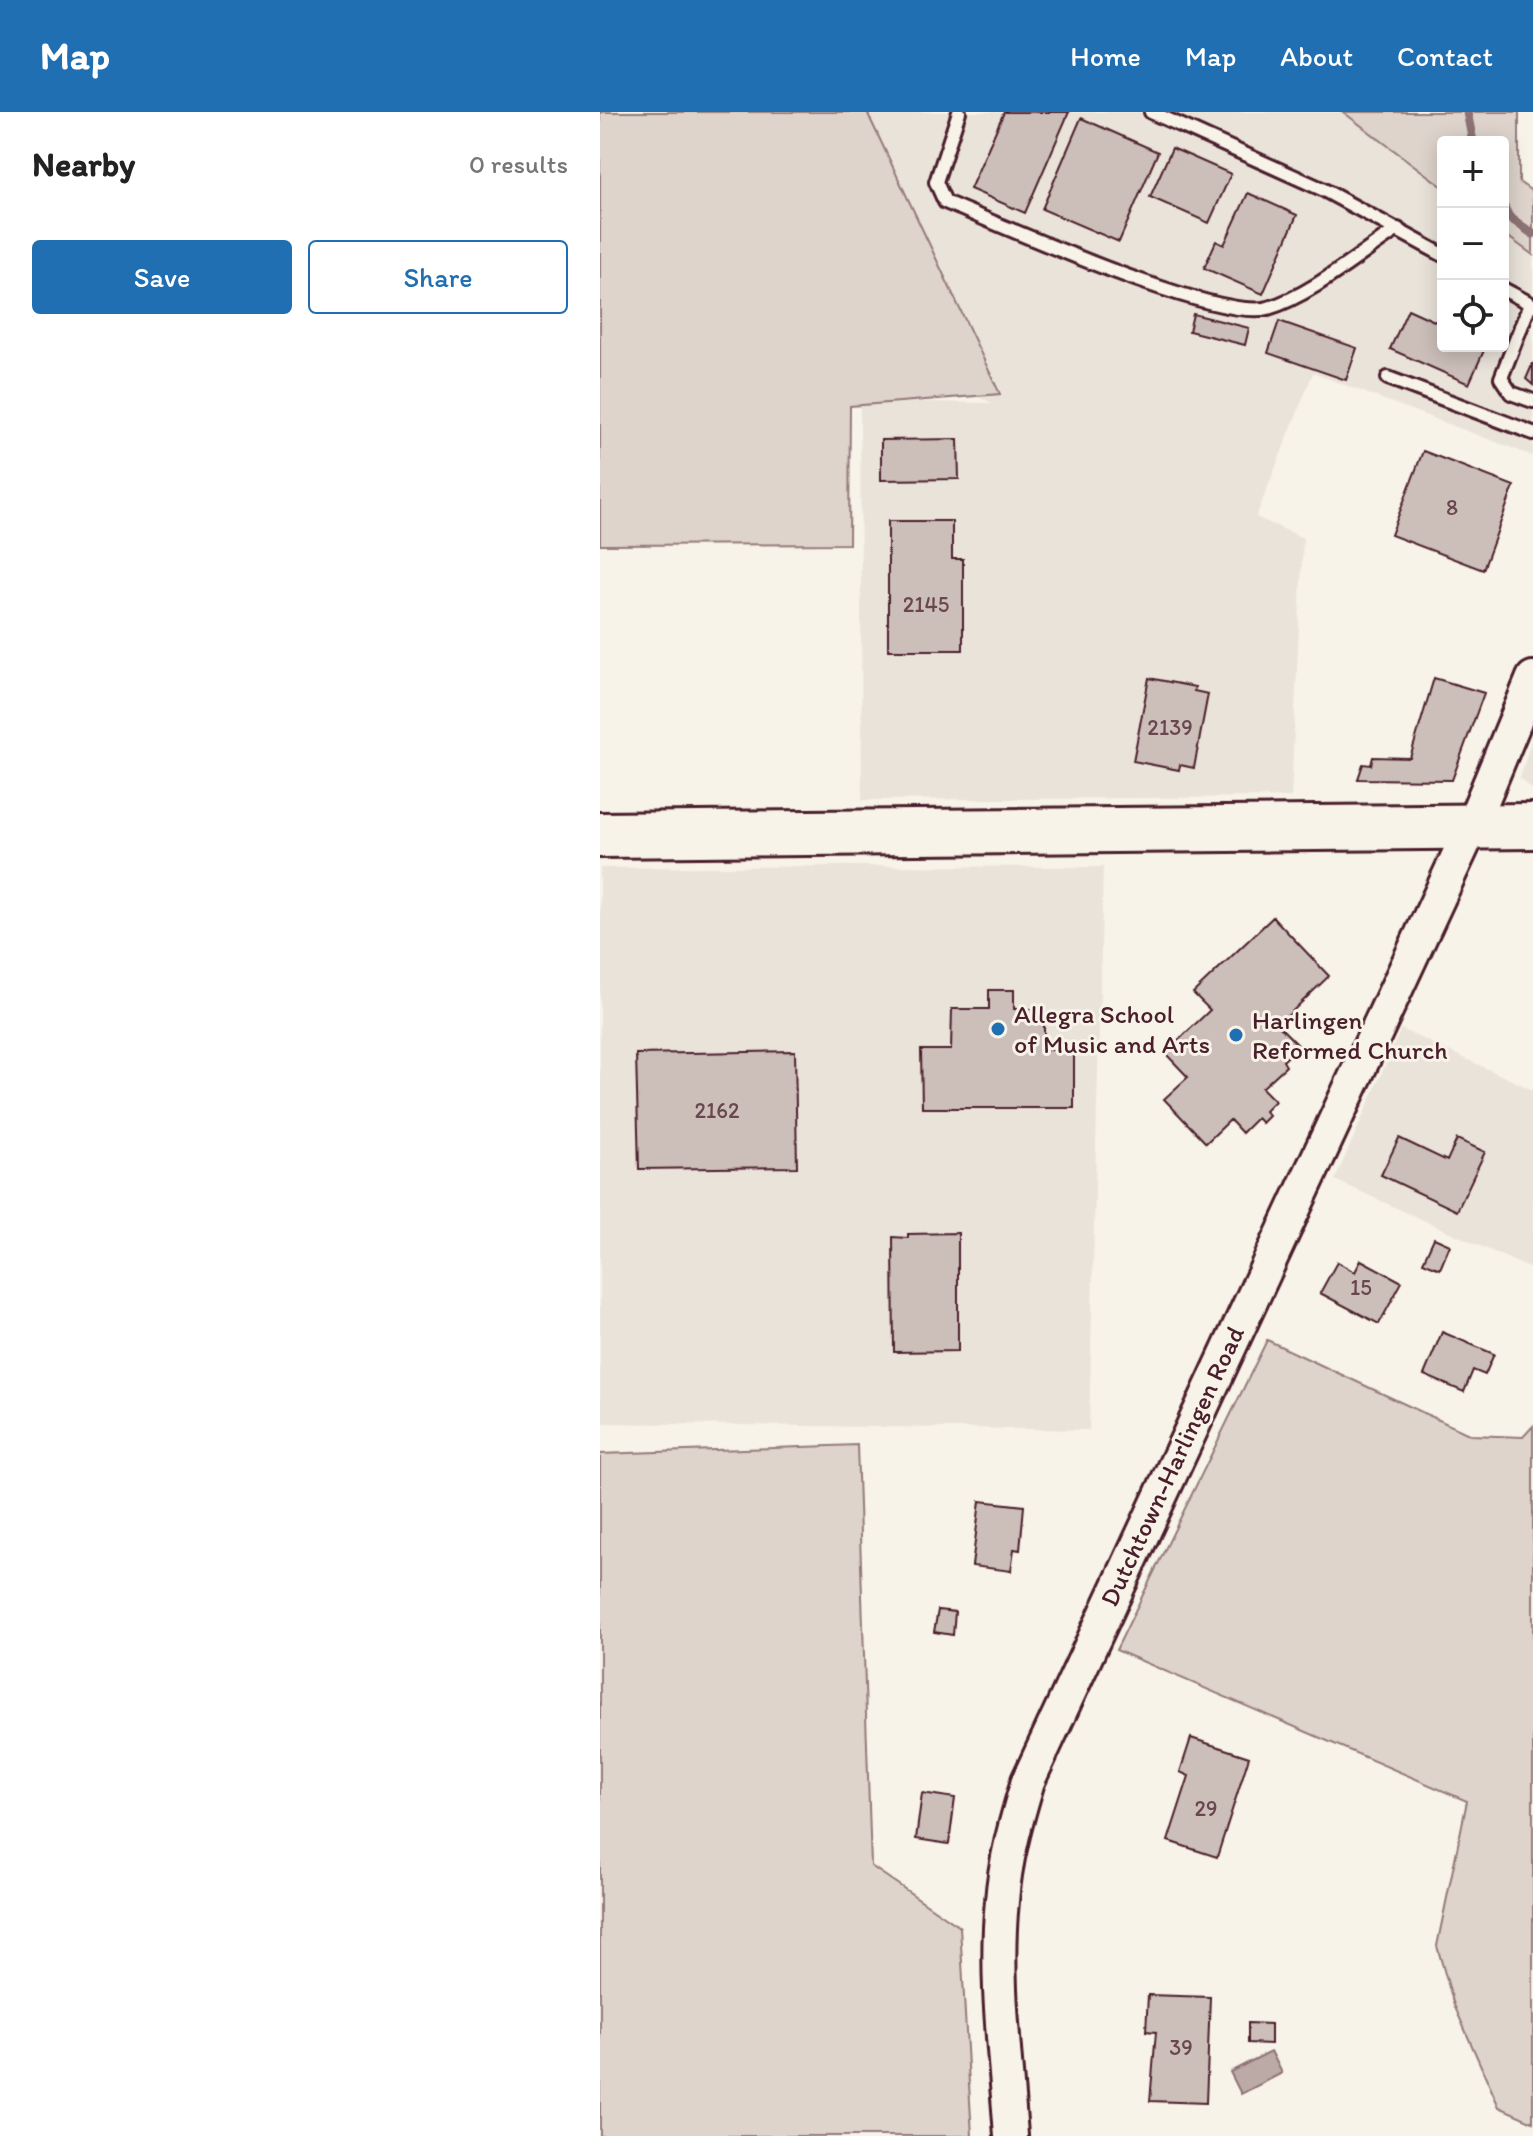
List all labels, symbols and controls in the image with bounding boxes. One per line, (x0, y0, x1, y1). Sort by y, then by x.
text: Map (40, 33, 110, 79)
text: Home (1070, 39, 1141, 73)
text: Map (1185, 39, 1236, 73)
text: About (1280, 39, 1353, 73)
text: Contact (1397, 39, 1493, 73)
map controls (1437, 136, 1509, 352)
button: + (1437, 136, 1509, 208)
text: Nearby (32, 144, 135, 185)
text: 0 results (469, 148, 568, 180)
button: − (1437, 208, 1509, 280)
button: Save (32, 240, 292, 314)
button: Share (308, 240, 568, 314)
button: locate (1437, 280, 1509, 352)
house number: 8 (1446, 494, 1458, 521)
house number: 2145 (903, 591, 949, 618)
house number: 2139 (1147, 714, 1193, 741)
place label: Allegra School of Music and Arts (1014, 998, 1210, 1060)
place label: Harlingen Reformed Church (1252, 1004, 1448, 1066)
marker: Allegra School of Music and Arts (989, 1020, 1007, 1038)
marker: Harlingen Reformed Church (1227, 1026, 1245, 1044)
house number: 2162 (695, 1097, 740, 1124)
house number: 15 (1350, 1274, 1372, 1301)
street label: Dutchtown-Harlingen Road (1093, 1321, 1251, 1611)
house number: 29 (1194, 1795, 1218, 1822)
house number: 39 (1169, 2034, 1193, 2061)

